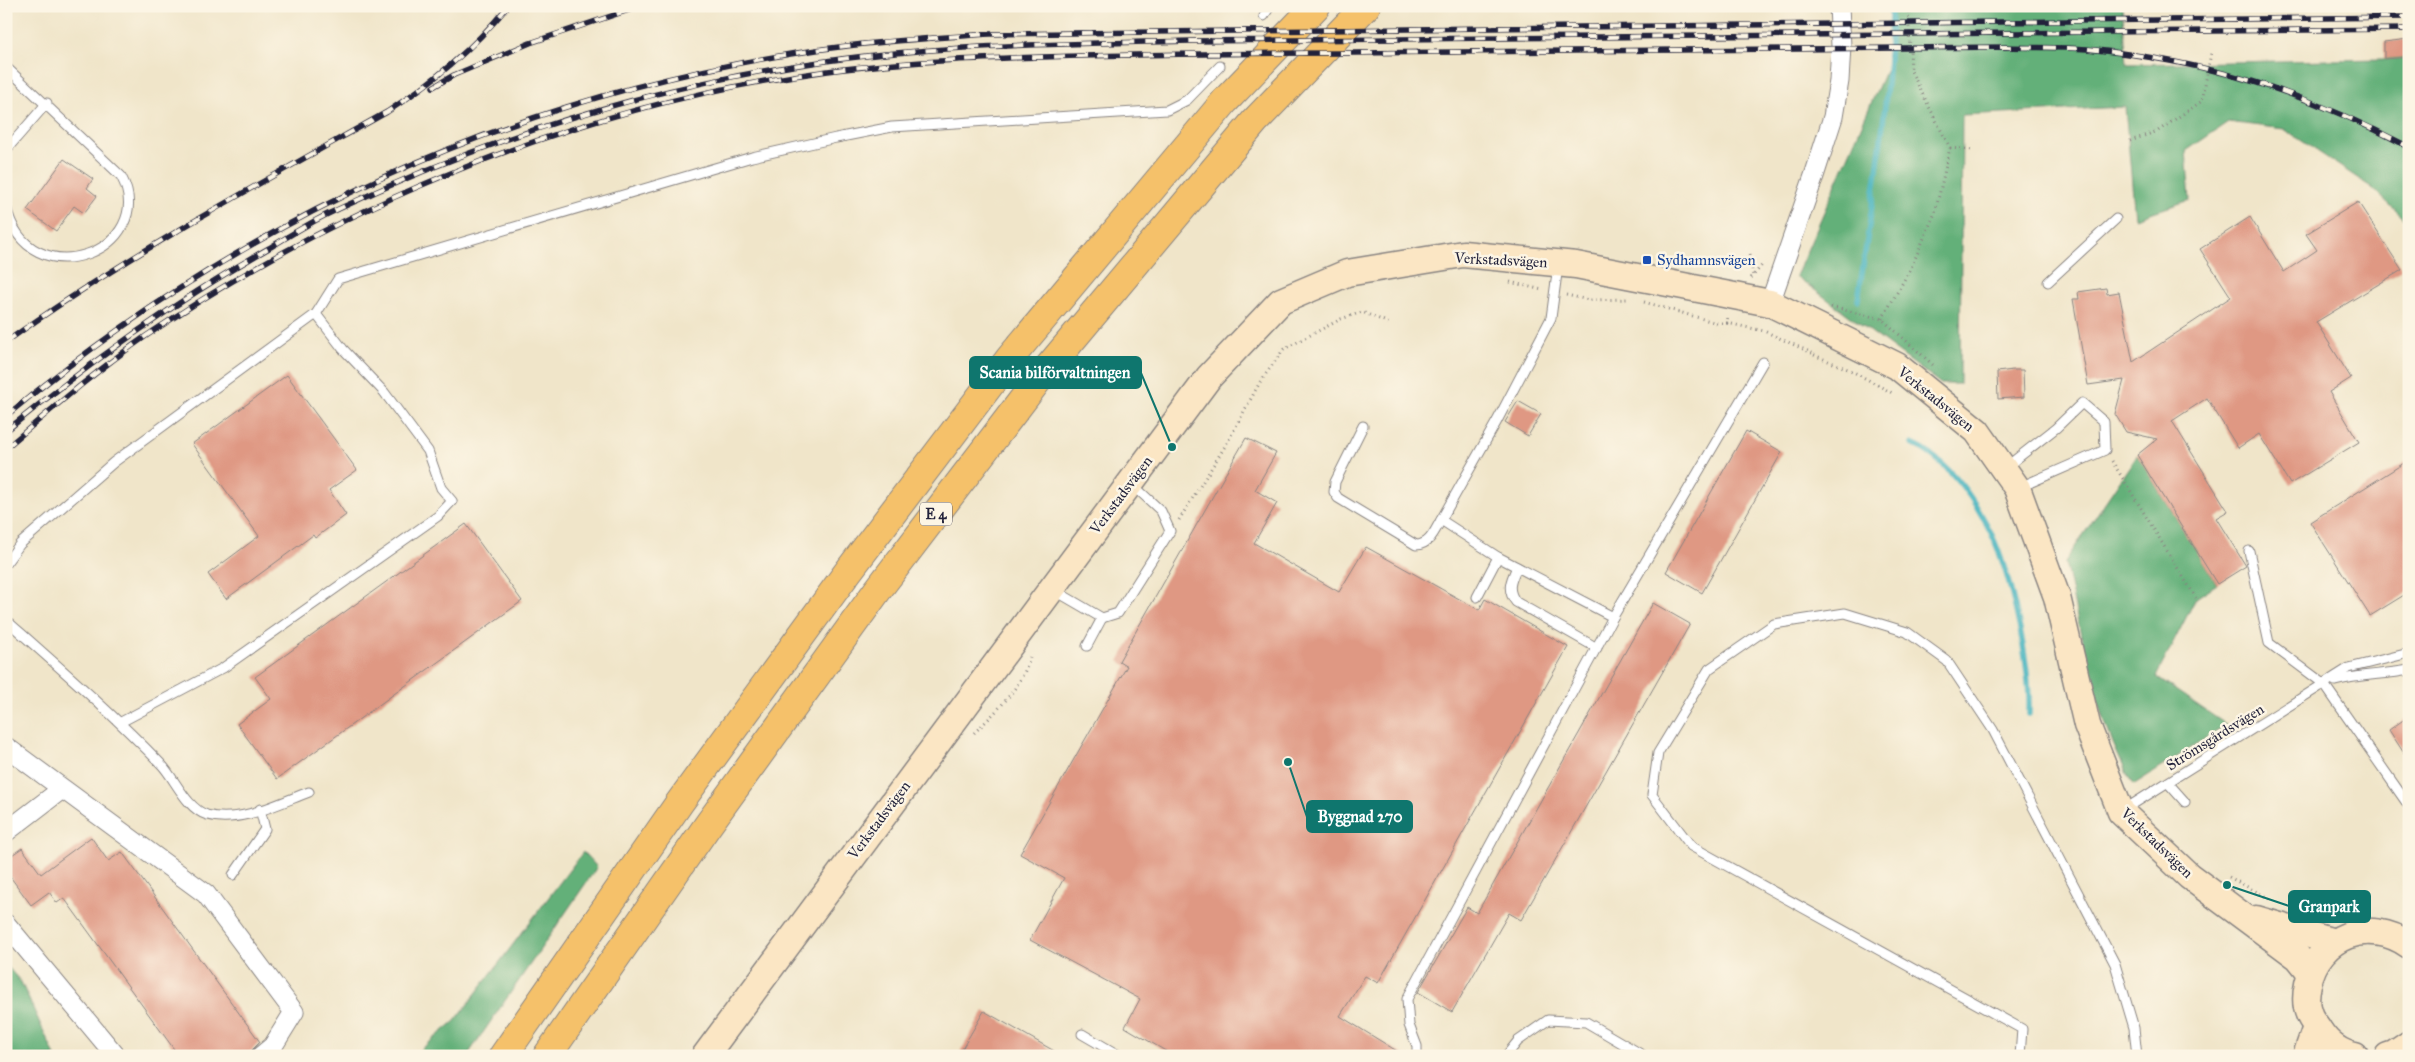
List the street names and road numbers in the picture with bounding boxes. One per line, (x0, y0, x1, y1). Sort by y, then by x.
street label: Verkstadsvägen (1453, 249, 1548, 271)
street label: Verkstadsvägen (1893, 362, 1978, 435)
street label: Verkstadsvägen (1085, 452, 1156, 538)
road number: E 4 (920, 502, 952, 526)
street label: Strömsgårdsvägen (2163, 700, 2267, 774)
street label: Verkstadsvägen (843, 777, 914, 863)
street label: Verkstadsvägen (2117, 804, 2197, 882)

